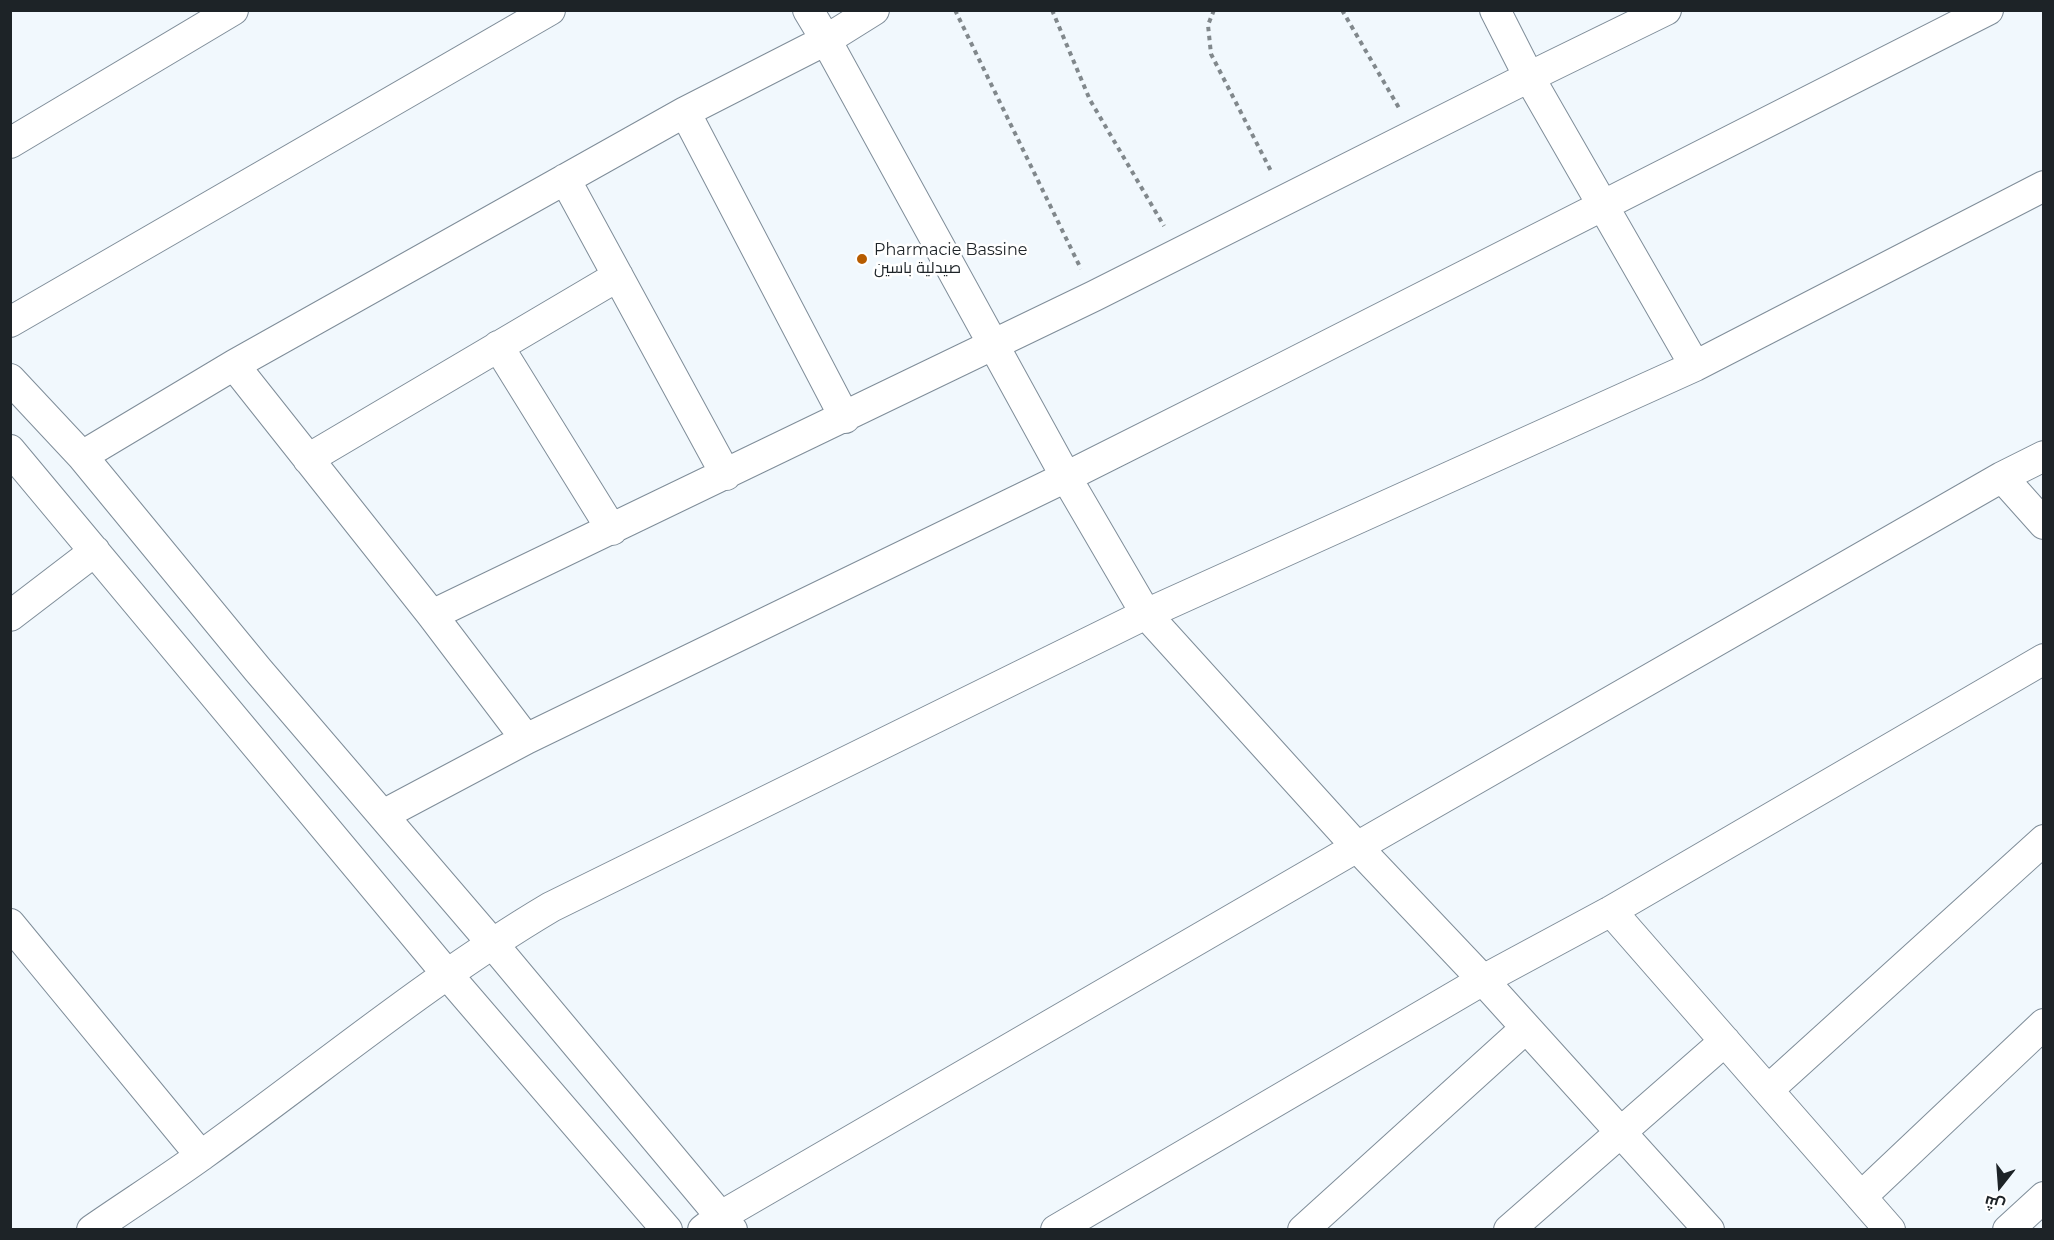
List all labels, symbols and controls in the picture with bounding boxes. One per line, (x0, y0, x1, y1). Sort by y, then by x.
place label: Pharmacie Bassine صيدلية باسين (874, 240, 1027, 278)
marker: Pharmacie Bassine صيدلية باسين (855, 252, 869, 266)
north arrow (1970, 1156, 2030, 1216)
text: ش (1982, 1192, 2007, 1216)

